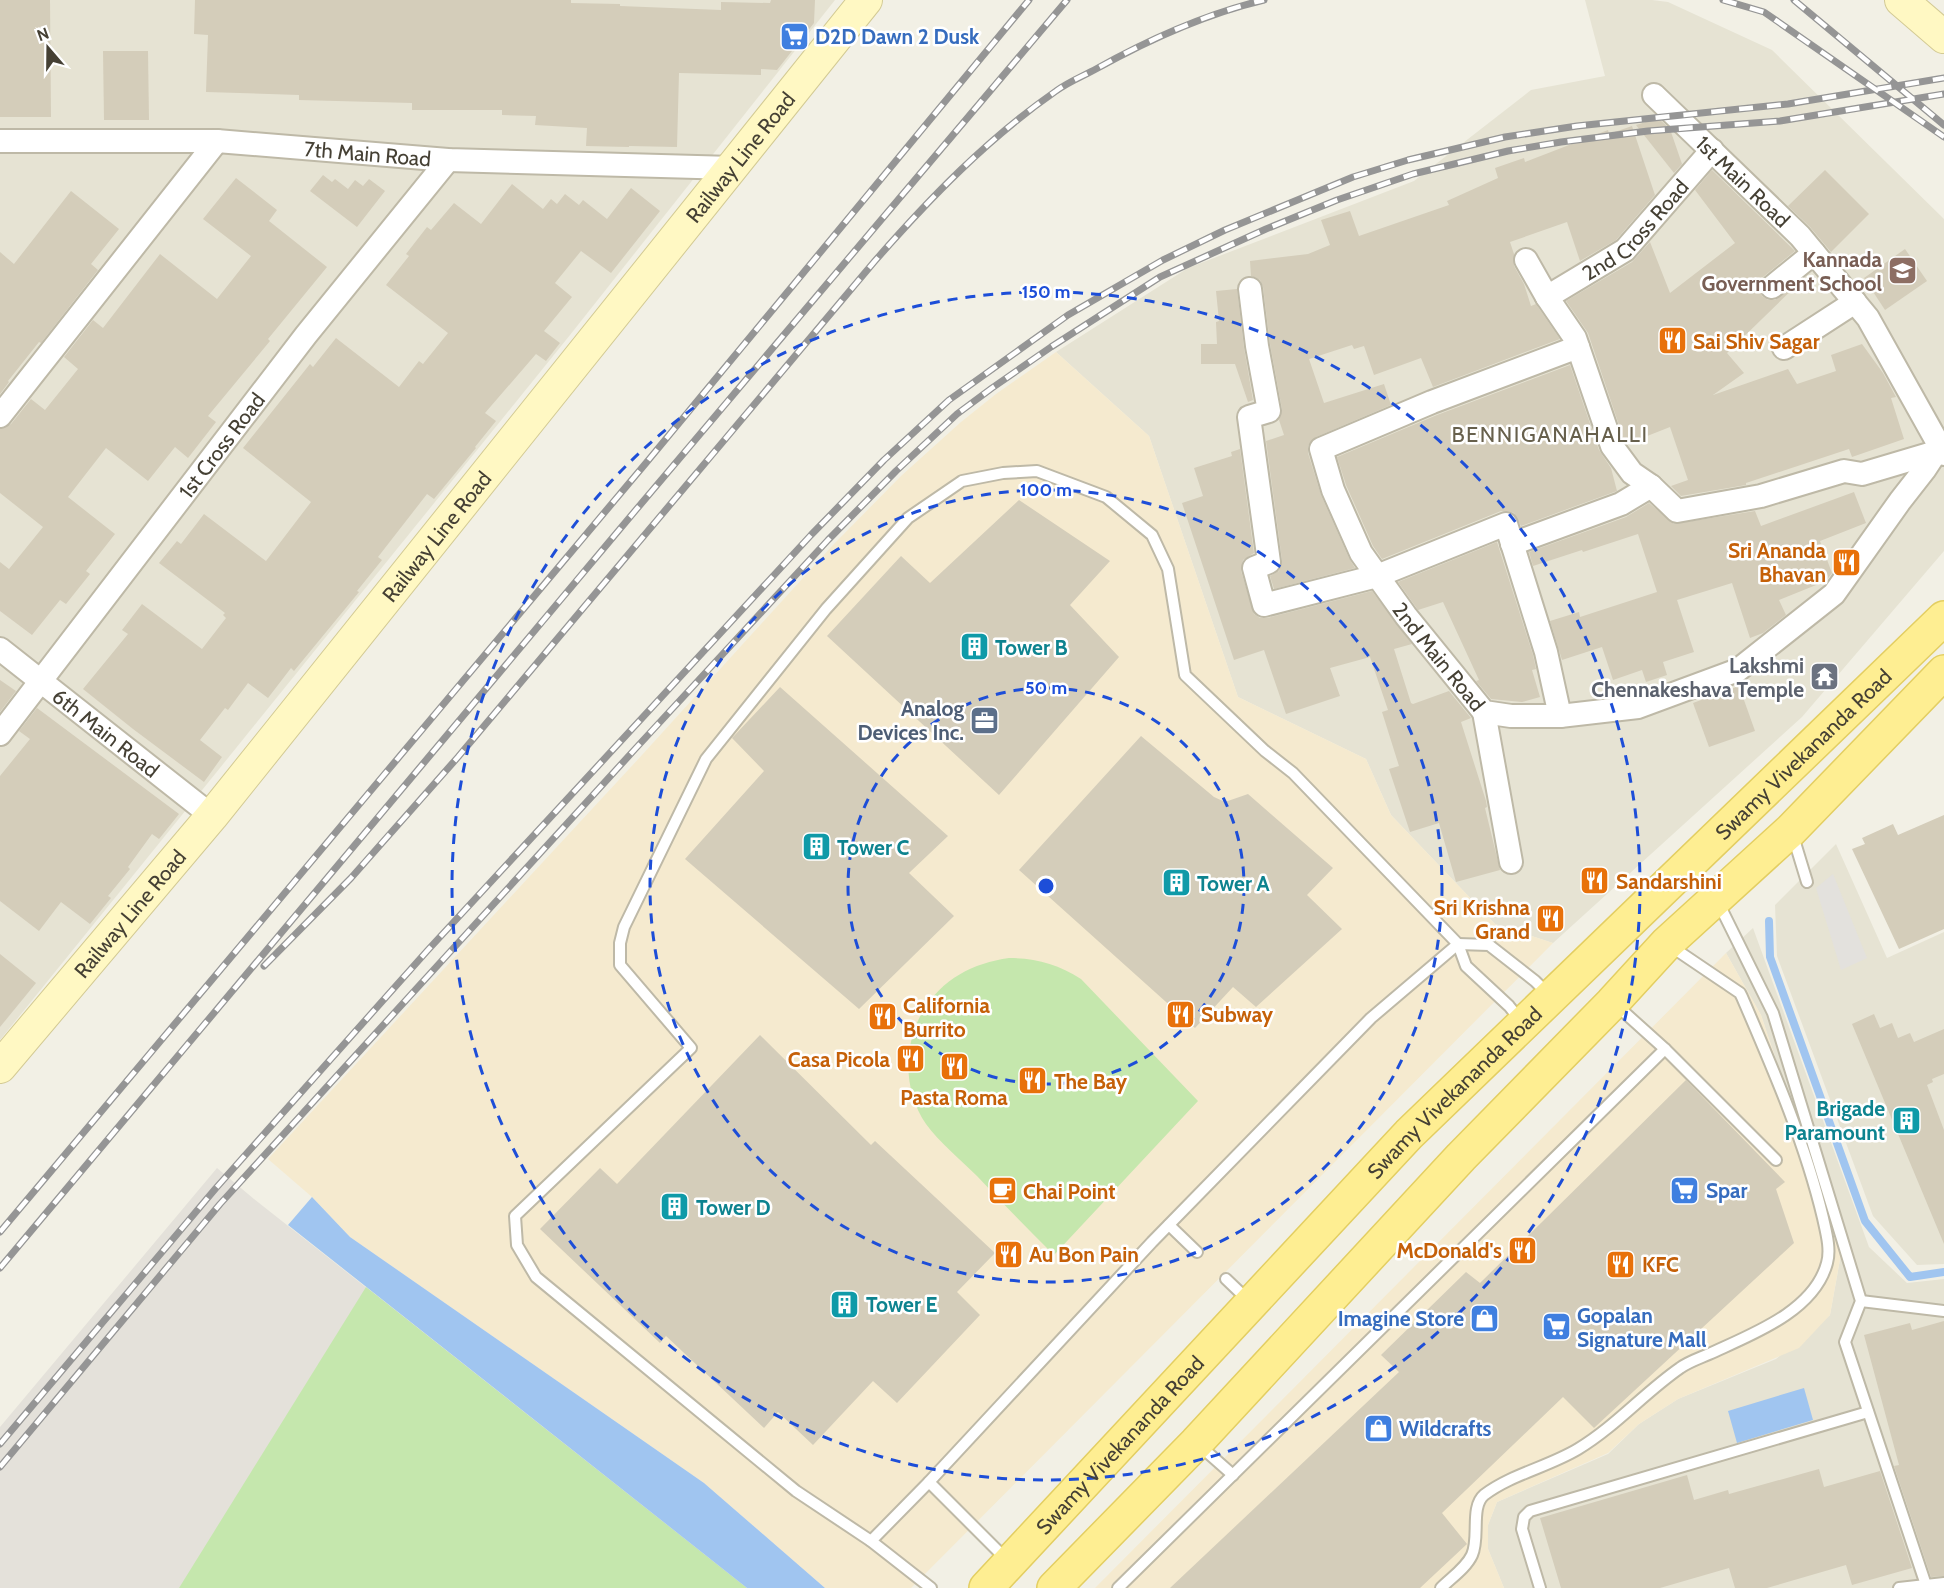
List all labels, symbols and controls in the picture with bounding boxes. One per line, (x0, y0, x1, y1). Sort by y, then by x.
north arrow (18, 18, 78, 78)
supermarket icon: D2D Dawn 2 Dusk (778, 20, 810, 52)
text: N (34, 24, 52, 45)
place label: D2D Dawn 2 Dusk (815, 24, 980, 49)
street label: Railway Line Road (680, 87, 800, 227)
street label: 1st Main Road (1691, 130, 1795, 232)
street label: 7th Main Road (303, 136, 432, 171)
street label: 2nd Cross Road (1578, 174, 1693, 285)
place label: Kannada Government School (1702, 247, 1883, 296)
school or university icon: Kannada Government School (1887, 255, 1919, 287)
text: 150 m (1022, 281, 1070, 303)
restaurant icon: Sai Shiv Sagar (1656, 325, 1688, 357)
place label: Sai Shiv Sagar (1693, 329, 1820, 354)
street label: 1st Cross Road (173, 388, 270, 503)
district label: BENNIGANAHALLI (1451, 421, 1649, 448)
street label: Railway Line Road (376, 466, 496, 607)
text: 100 m (1020, 479, 1072, 501)
place label: Sri Ananda Bhavan (1728, 538, 1827, 587)
restaurant icon: Sri Ananda Bhavan (1831, 546, 1863, 578)
street label: 2nd Main Road (1388, 597, 1491, 716)
building icon: Tower B (958, 631, 990, 663)
place label: Tower B (995, 635, 1068, 660)
place label: Lakshmi Chennakeshava Temple (1591, 653, 1804, 702)
temple icon: Lakshmi Chennakeshava Temple (1809, 661, 1841, 693)
street label: Swamy Vivekananda Road (1710, 663, 1896, 844)
text: 50 m (1025, 677, 1067, 699)
street label: 6th Main Road (48, 683, 164, 782)
place label: Analog Devices Inc. (857, 696, 964, 745)
office icon: Analog Devices Inc. (969, 704, 1001, 736)
building icon: Tower C (800, 831, 832, 863)
place label: Tower C (837, 835, 910, 860)
street label: Railway Line Road (69, 844, 191, 983)
restaurant icon: Sandarshini (1579, 865, 1611, 897)
building icon: Tower A (1160, 867, 1192, 899)
place label: Sandarshini (1616, 869, 1722, 894)
place label: Tower A (1197, 871, 1271, 896)
centre of rings (1036, 876, 1056, 896)
place label: Sri Krishna Grand (1434, 895, 1531, 944)
restaurant icon: Sri Krishna Grand (1535, 903, 1567, 935)
place label: California Burrito (903, 993, 990, 1042)
restaurant icon: Subway (1164, 998, 1196, 1030)
restaurant icon: California Burrito (866, 1001, 898, 1033)
street label: Swamy Vivekananda Road (1362, 1001, 1546, 1183)
place label: Subway (1201, 1002, 1274, 1027)
restaurant icon: Casa Picola (895, 1043, 927, 1075)
place label: Casa Picola (788, 1047, 891, 1072)
restaurant icon: Pasta Roma (938, 1050, 970, 1082)
restaurant icon: The Bay (1017, 1065, 1049, 1097)
place label: The Bay (1054, 1069, 1128, 1094)
place label: Pasta Roma (900, 1085, 1008, 1110)
place label: Brigade Paramount (1785, 1096, 1885, 1145)
building icon: Brigade Paramount (1890, 1104, 1922, 1136)
supermarket icon: Spar (1669, 1174, 1701, 1206)
cafe icon: Chai Point (986, 1175, 1018, 1207)
place label: Spar (1706, 1178, 1748, 1203)
place label: Chai Point (1023, 1179, 1116, 1204)
building icon: Tower D (659, 1191, 691, 1223)
place label: Tower D (696, 1195, 771, 1220)
restaurant icon: McDonald's (1507, 1234, 1539, 1266)
restaurant icon: Au Bon Pain (992, 1238, 1024, 1270)
place label: McDonald's (1396, 1238, 1502, 1263)
place label: Au Bon Pain (1029, 1242, 1139, 1267)
restaurant icon: KFC (1605, 1248, 1637, 1280)
place label: KFC (1642, 1252, 1679, 1277)
building icon: Tower E (829, 1288, 861, 1320)
place label: Tower E (866, 1292, 938, 1317)
shop icon: Imagine Store (1469, 1302, 1501, 1334)
place label: Gopalan Signature Mall (1577, 1303, 1707, 1352)
place label: Imagine Store (1338, 1306, 1464, 1331)
supermarket icon: Gopalan Signature Mall (1540, 1311, 1572, 1343)
street label: Swamy Vivekananda Road (1030, 1350, 1209, 1539)
shop icon: Wildcrafts (1362, 1412, 1394, 1444)
place label: Wildcrafts (1399, 1416, 1492, 1441)

